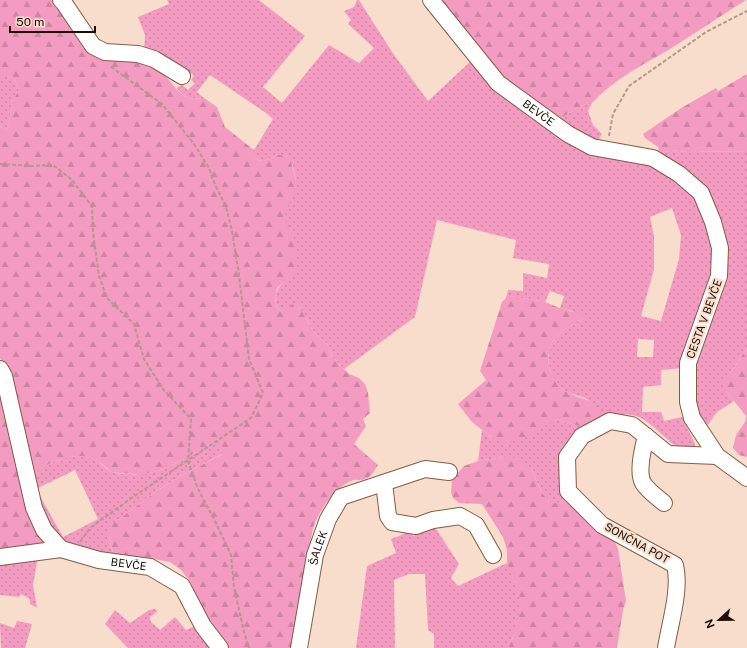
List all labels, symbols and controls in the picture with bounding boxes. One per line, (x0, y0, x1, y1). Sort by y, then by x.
scale bar (10, 8, 95, 34)
text: 50 m (16, 15, 44, 29)
street label: BEVČE (521, 97, 557, 128)
street label: CESTA V BEVČE (683, 277, 724, 360)
street label: SONČNA POT (603, 519, 672, 566)
street label: ŠALEK (306, 528, 329, 566)
street label: BEVČE (110, 556, 147, 572)
north arrow (699, 600, 739, 640)
text: N (703, 618, 717, 630)

